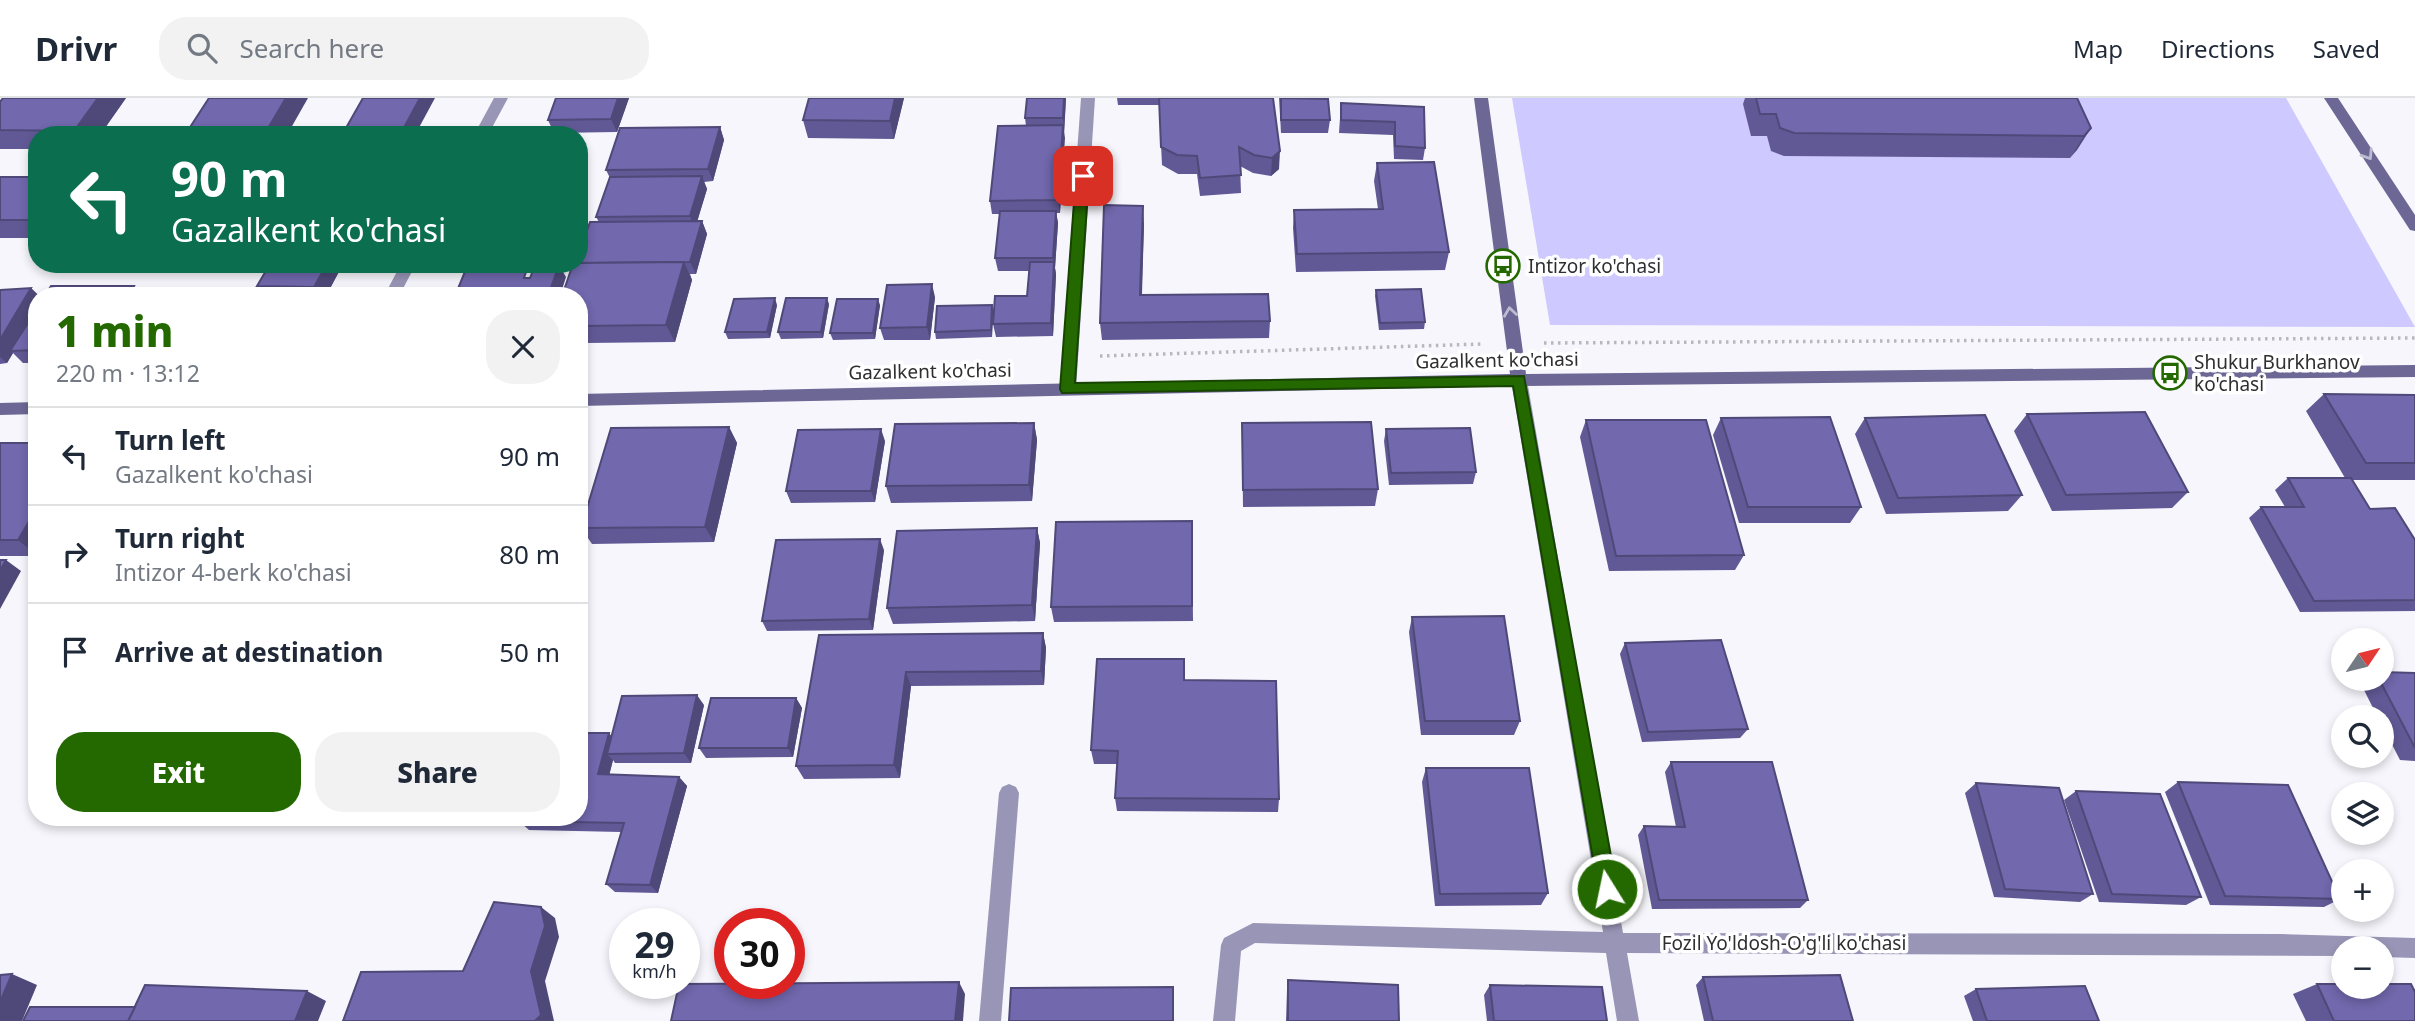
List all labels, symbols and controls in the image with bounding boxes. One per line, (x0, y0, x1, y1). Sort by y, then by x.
search box (159, 17, 649, 80)
text: Drivr (35, 26, 117, 71)
icon: search (183, 29, 221, 67)
text: Search here (239, 30, 384, 66)
text: Map (2073, 32, 2123, 65)
text: Directions (2161, 32, 2275, 65)
text: Saved (2313, 32, 2380, 65)
text: 90 m (171, 145, 288, 211)
pin (1053, 146, 1113, 206)
one-way arrow (2360, 147, 2373, 160)
icon: left (56, 154, 147, 245)
icon: arrive (1064, 157, 1102, 195)
text: Gazalkent ko'chasi (171, 208, 446, 251)
bus stop icon: Intizor ko'chasi (1484, 247, 1522, 285)
place label: Intizor ko'chasi (1528, 253, 1661, 279)
text: 1 min (56, 302, 173, 359)
one-way arrow (1502, 306, 1517, 318)
button: close (486, 310, 560, 384)
street label: Gazalkent ko'chasi (1415, 346, 1579, 374)
place label: Shukur Burkhanov ko'chasi (2194, 349, 2360, 397)
bus stop icon: Shukur Burkhanov ko'chasi (2151, 354, 2189, 392)
text: 220 m · 13:12 (56, 357, 200, 389)
street label: Gazalkent ko'chasi (848, 357, 1012, 385)
text: Turn left (115, 422, 226, 458)
icon: left (56, 437, 94, 475)
text: 90 m (499, 438, 560, 474)
text: Gazalkent ko'chasi (115, 458, 313, 490)
text: Turn right (115, 520, 245, 556)
icon: right (56, 535, 94, 573)
text: 80 m (499, 536, 560, 572)
text: Intizor 4-berk ko'chasi (115, 556, 352, 588)
north arrow (2331, 628, 2394, 691)
map controls (2331, 628, 2394, 999)
icon: arrive (56, 633, 94, 671)
text: Arrive at destination (115, 634, 384, 670)
text: 50 m (499, 634, 560, 670)
button: search (2331, 705, 2394, 768)
button: Exit (56, 732, 301, 812)
button: Share (315, 732, 560, 812)
button: layers (2331, 782, 2394, 845)
position arrow (1570, 852, 1644, 926)
button: + (2331, 859, 2394, 922)
speed limit sign: 30 (714, 908, 805, 999)
text: 29 (634, 921, 675, 968)
street label: Fozil Yo'ldosh-O'g'li ko'chasi (1662, 930, 1906, 956)
button: − (2331, 936, 2394, 999)
text: km/h (632, 959, 677, 983)

